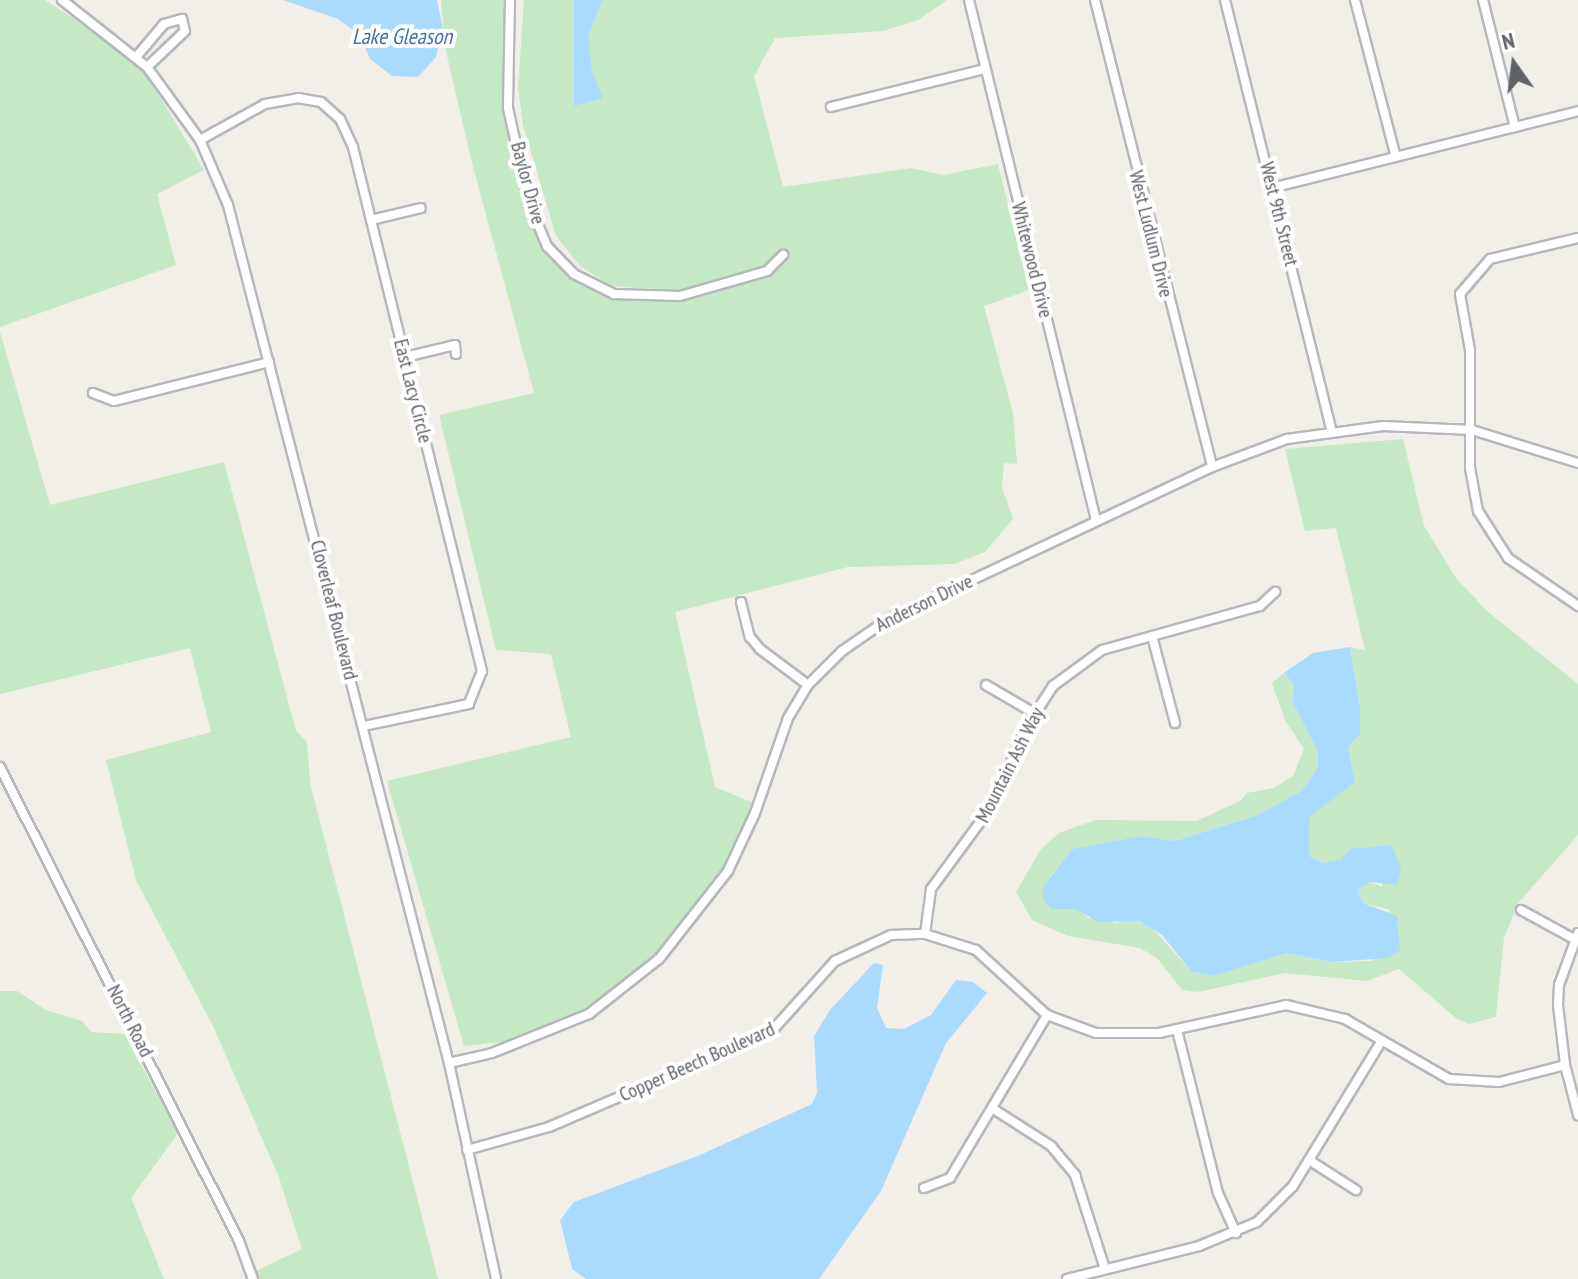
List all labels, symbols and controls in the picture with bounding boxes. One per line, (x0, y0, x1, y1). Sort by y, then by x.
water label: Lake Gleason (352, 24, 452, 50)
north arrow (1474, 24, 1554, 104)
text: N (1499, 26, 1517, 56)
street label: Baylor Drive (505, 139, 551, 227)
street label: West 9th Street (1254, 159, 1304, 269)
street label: West Ludlum Drive (1124, 168, 1178, 300)
street label: Whitewood Drive (1006, 200, 1058, 320)
street label: East Lacy Circle (388, 336, 438, 446)
street label: Cloverleaf Boulevard (305, 538, 363, 682)
street label: Anderson Drive (871, 569, 977, 637)
street label: Mountain Ash Way (970, 703, 1050, 827)
street label: North Road (102, 981, 158, 1061)
street label: Copper Beech Boulevard (616, 1017, 778, 1107)

